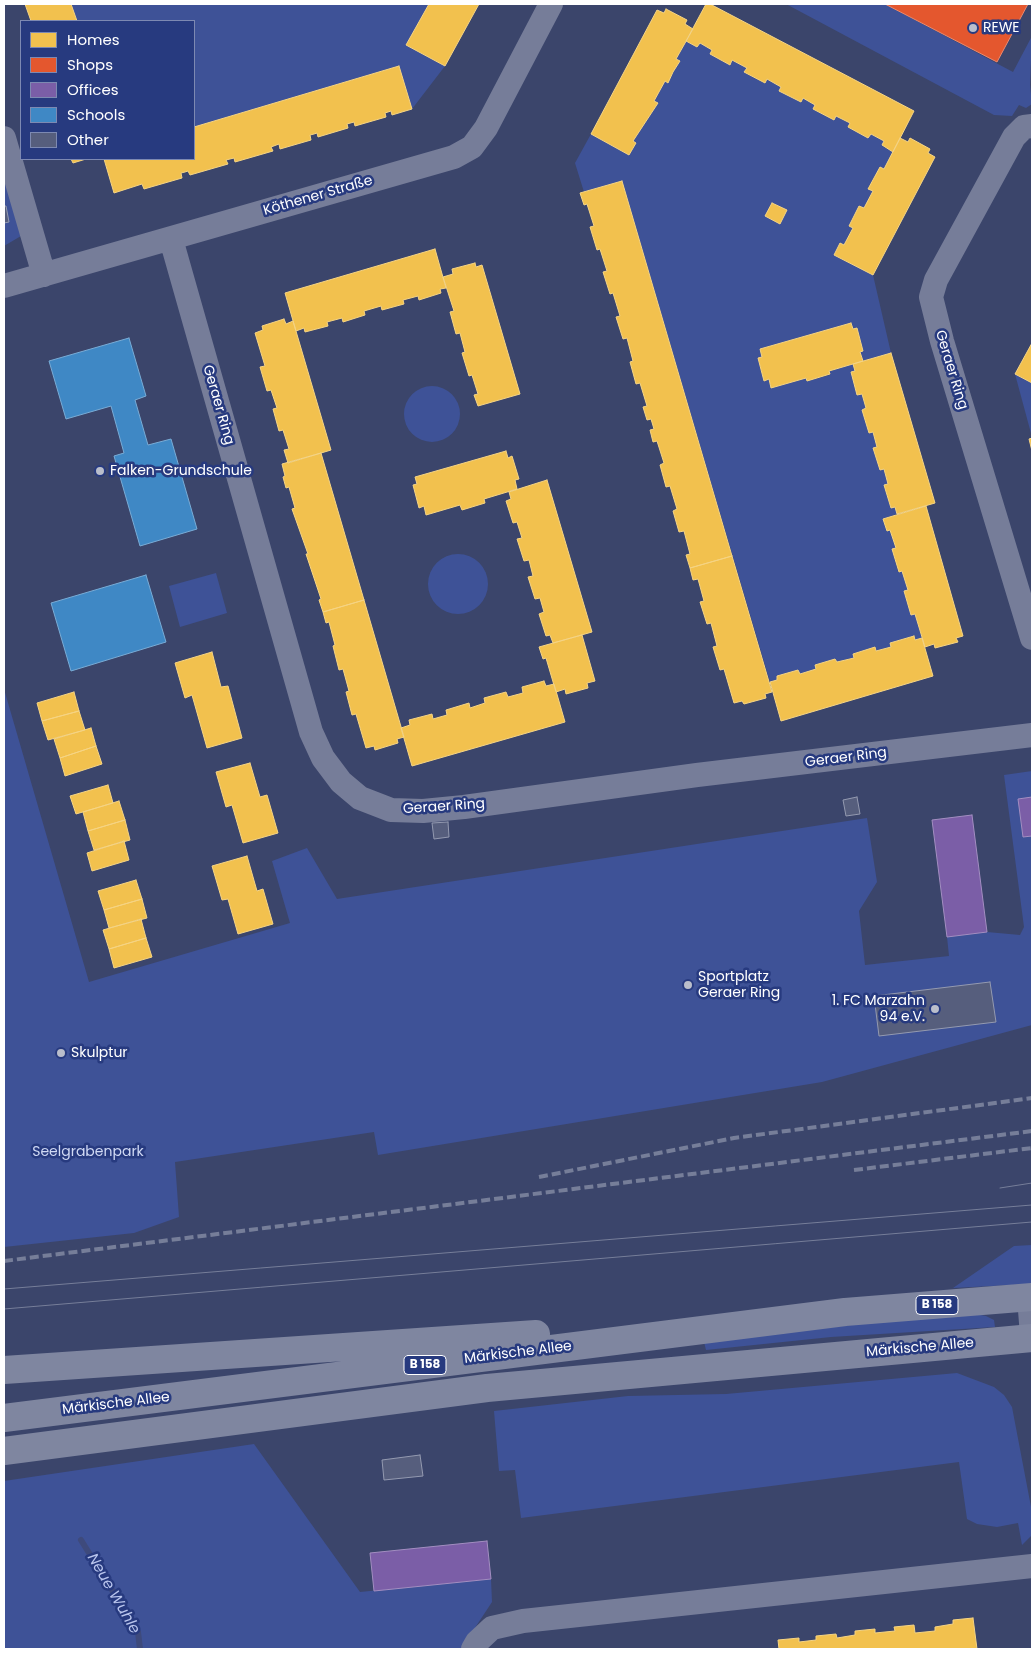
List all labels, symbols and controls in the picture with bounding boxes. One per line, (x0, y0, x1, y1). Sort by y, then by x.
legend (20, 20, 195, 160)
place label: REWE (983, 20, 1020, 36)
marker: REWE (967, 22, 979, 34)
text: Homes (67, 29, 120, 50)
text: Shops (67, 54, 113, 75)
text: Offices (67, 79, 119, 100)
text: Schools (67, 104, 125, 125)
text: Other (67, 129, 109, 150)
street label: Köthener Straße (261, 172, 375, 220)
street label: Geraer Ring (931, 328, 971, 412)
street label: Geraer Ring (199, 363, 237, 447)
place label: Falken-Grundschule (110, 463, 252, 479)
marker: Falken-Grundschule (94, 465, 106, 477)
street label: Geraer Ring (804, 745, 888, 771)
street label: Geraer Ring (402, 796, 486, 818)
place label: Sportplatz Geraer Ring (698, 969, 780, 1002)
marker: Sportplatz Geraer Ring (682, 979, 694, 991)
place label: 1. FC Marzahn 94 e.V. (832, 993, 925, 1026)
marker: 1. FC Marzahn 94 e.V. (929, 1003, 941, 1015)
place label: Skulptur (71, 1045, 128, 1061)
marker: Skulptur (55, 1047, 67, 1059)
park label: Seelgrabenpark (32, 1144, 144, 1160)
road number: B 158 (916, 1296, 958, 1314)
street label: Märkische Allee (865, 1335, 975, 1361)
street label: Märkische Allee (463, 1338, 573, 1368)
road number: B 158 (404, 1356, 446, 1374)
street label: Märkische Allee (61, 1389, 171, 1419)
water label: Neue Wuhle (83, 1551, 143, 1637)

